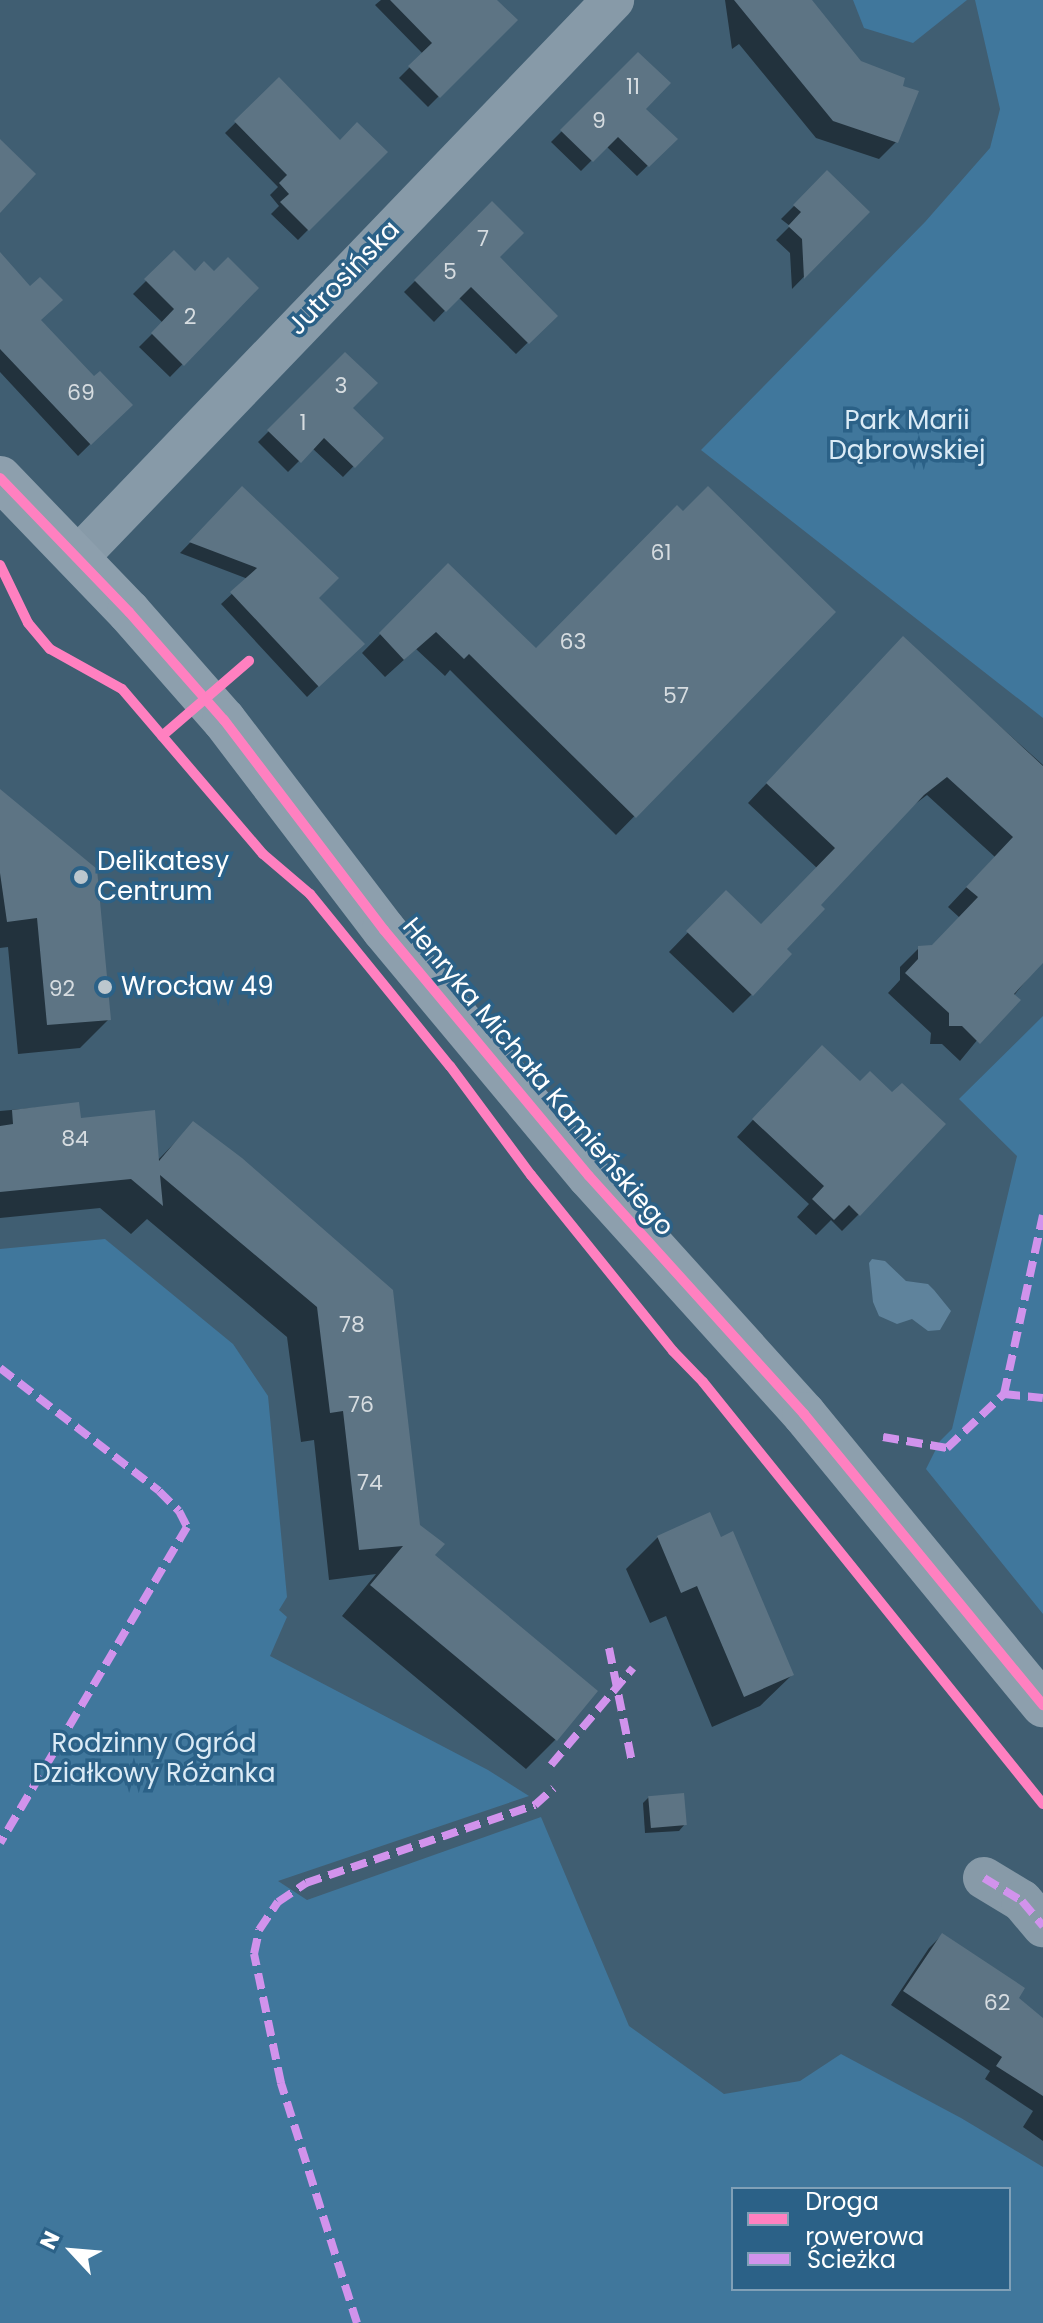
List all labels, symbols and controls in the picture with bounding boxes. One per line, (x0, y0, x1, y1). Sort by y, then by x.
house number: 11 (626, 74, 640, 100)
house number: 9 (592, 108, 606, 134)
street label: Jutrosińska (282, 214, 406, 342)
house number: 7 (477, 226, 489, 252)
house number: 5 (443, 259, 457, 285)
house number: 2 (184, 304, 196, 330)
house number: 3 (335, 373, 347, 399)
house number: 69 (67, 380, 95, 406)
park label: Park Marii Dąbrowskiej (828, 405, 986, 466)
house number: 1 (299, 410, 307, 436)
house number: 61 (650, 540, 672, 566)
house number: 63 (560, 629, 586, 655)
house number: 57 (663, 683, 689, 709)
place label: Delikatesy Centrum (97, 846, 229, 908)
marker: Delikatesy Centrum (72, 868, 90, 886)
street label: Henryka Michała Kamieńskiego (396, 912, 680, 1242)
place label: Wrocław 49 (121, 971, 274, 1003)
house number: 92 (49, 976, 75, 1002)
marker: Wrocław 49 (96, 978, 114, 996)
house number: 84 (61, 1126, 89, 1152)
house number: 78 (339, 1312, 365, 1338)
house number: 76 (348, 1392, 374, 1418)
house number: 74 (357, 1470, 383, 1496)
park label: Rodzinny Ogród Działkowy Różanka (32, 1728, 276, 1790)
house number: 62 (984, 1990, 1010, 2016)
text: Droga rowerowa (805, 2185, 924, 2253)
legend (731, 2187, 1011, 2291)
north arrow (32, 2211, 112, 2291)
text: N (32, 2226, 68, 2254)
text: Ścieżka (807, 2243, 896, 2276)

